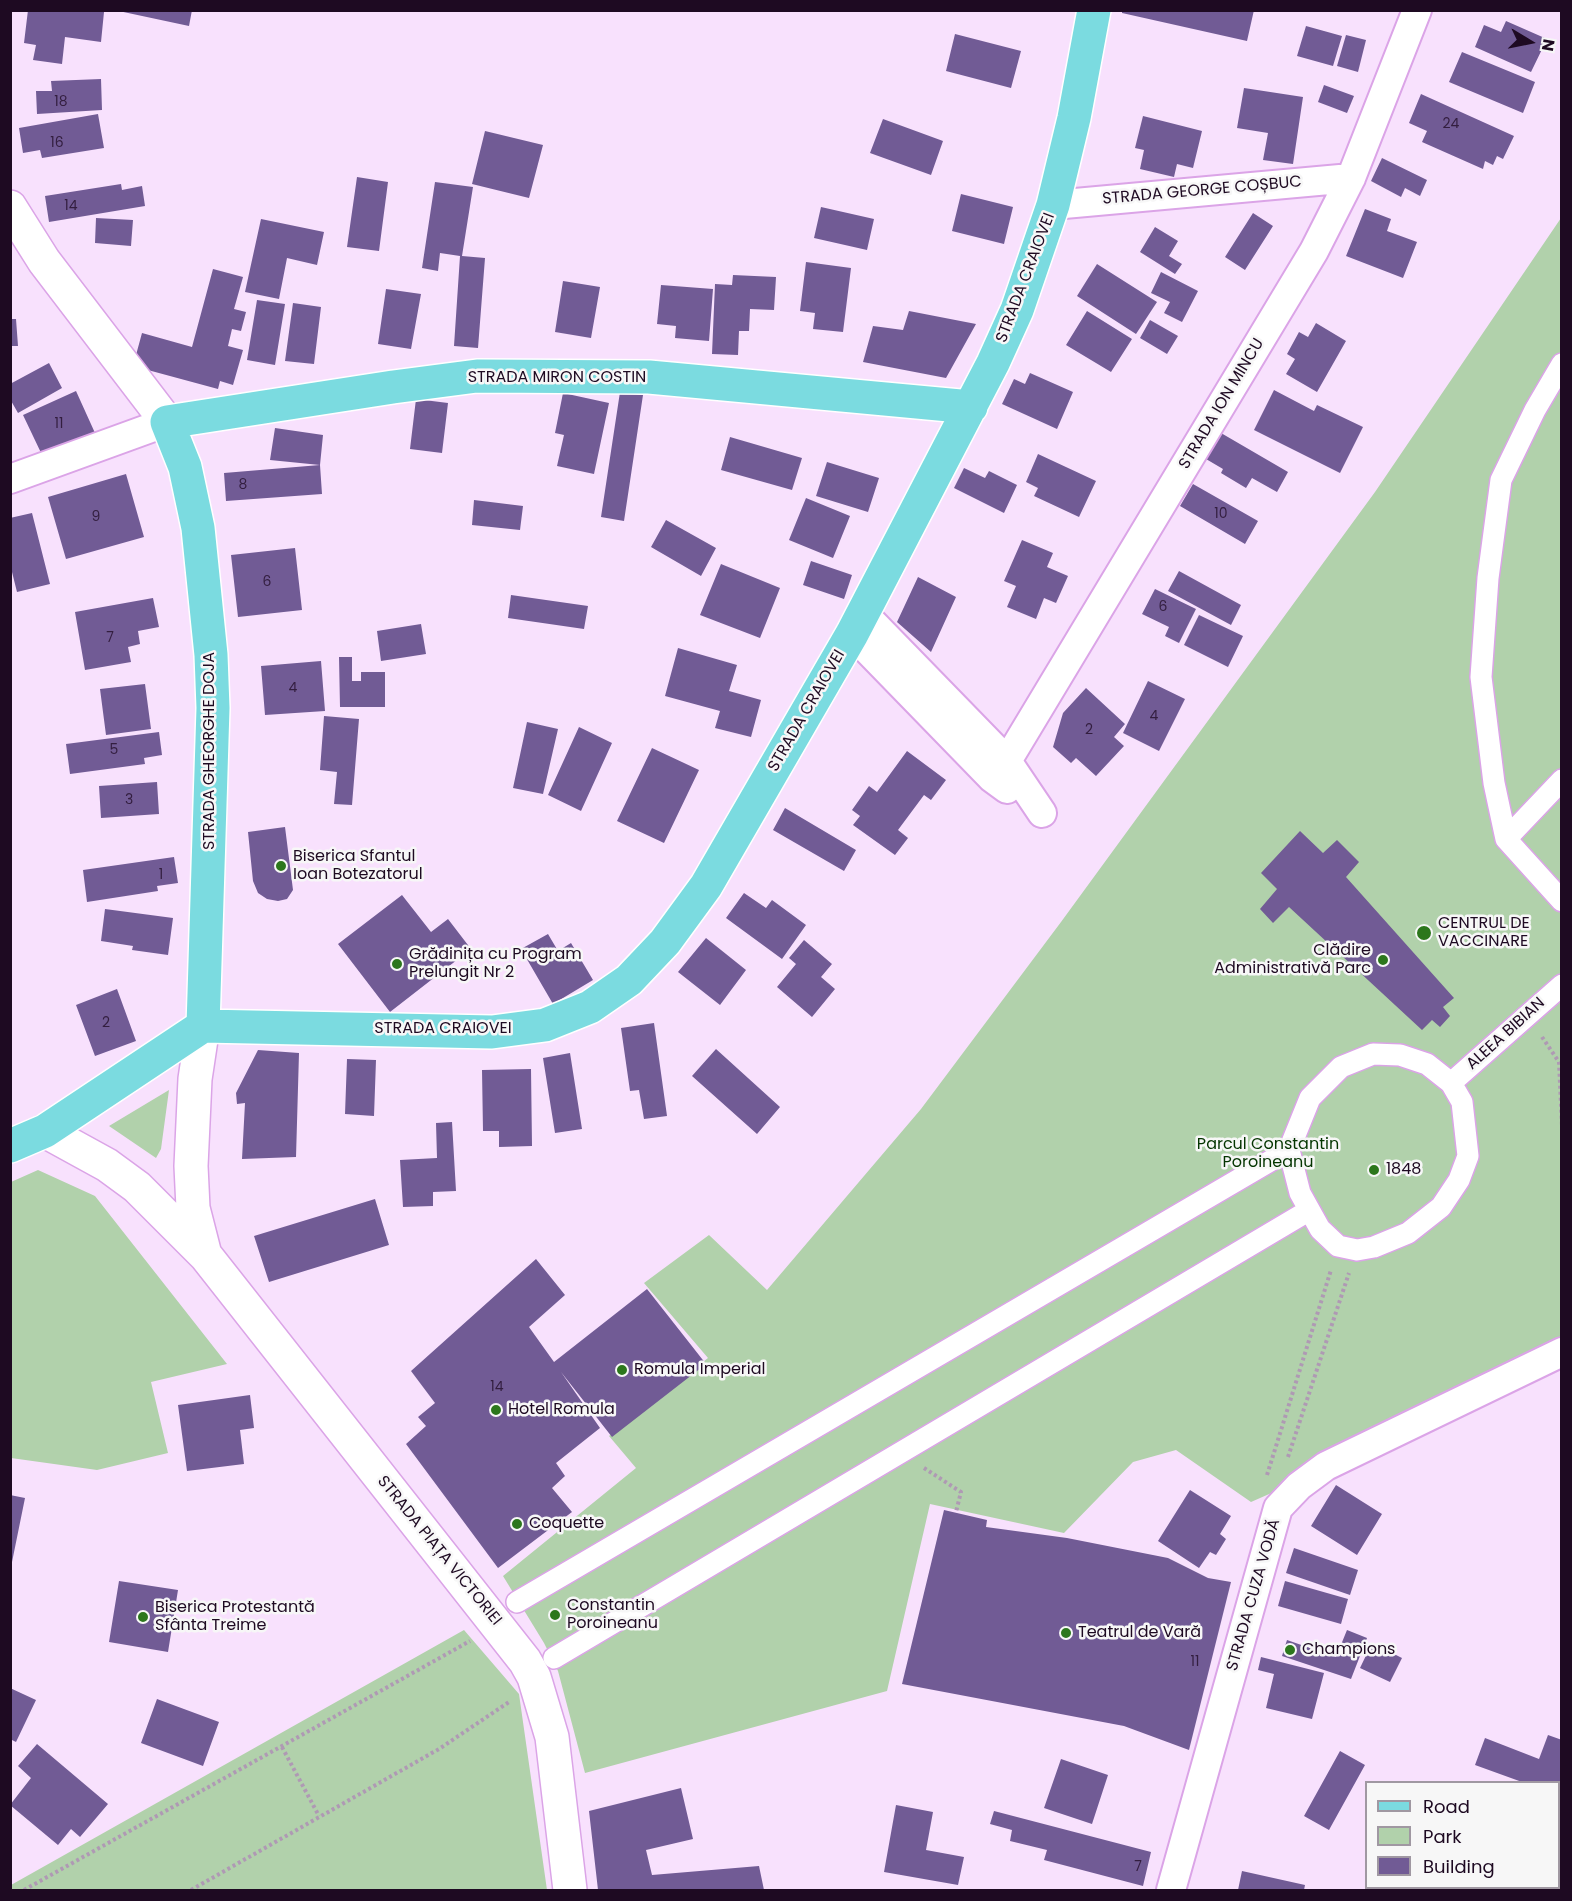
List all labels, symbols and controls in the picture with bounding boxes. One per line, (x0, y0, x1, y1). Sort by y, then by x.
north arrow (1500, 12, 1560, 72)
text: N (1536, 37, 1561, 53)
house number: 18 (54, 94, 68, 110)
house number: 24 (1443, 116, 1459, 132)
house number: 16 (50, 135, 64, 151)
street label: STRADA GEORGE COȘBUC (1101, 173, 1303, 209)
house number: 14 (64, 198, 78, 214)
street label: STRADA CRAIOVEI (992, 210, 1060, 346)
street label: STRADA ION MINCU (1175, 335, 1269, 473)
street label: STRADA MIRON COSTIN (468, 368, 646, 388)
house number: 11 (55, 416, 63, 432)
house number: 8 (239, 477, 247, 493)
house number: 10 (1214, 506, 1228, 522)
house number: 9 (92, 509, 100, 525)
house number: 6 (263, 574, 271, 590)
house number: 6 (1159, 599, 1167, 615)
house number: 7 (106, 630, 114, 646)
street label: STRADA CRAIOVEI (764, 647, 850, 775)
street label: STRADA GHEORGHE DOJA (200, 652, 220, 850)
house number: 4 (289, 680, 297, 696)
house number: 4 (1150, 708, 1158, 724)
house number: 2 (1085, 722, 1093, 738)
house number: 5 (110, 742, 118, 758)
house number: 3 (125, 792, 133, 808)
place label: Biserica Sfantul Ioan Botezatorul (293, 847, 423, 885)
marker: Biserica Sfantul Ioan Botezatorul (274, 859, 288, 873)
house number: 1 (159, 867, 163, 883)
place label: CENTRUL DE VACCINARE (1438, 914, 1530, 952)
marker: CENTRUL DE VACCINARE (1415, 924, 1433, 942)
place label: Clădire Administrativă Parc (1214, 941, 1371, 979)
place label: Grădinița cu Program Prelungit Nr 2 (409, 945, 582, 983)
marker: Clădire Administrativă Parc (1376, 953, 1390, 967)
marker: Grădinița cu Program Prelungit Nr 2 (390, 957, 404, 971)
street label: ALEEA BIBIAN (1463, 994, 1549, 1074)
house number: 2 (102, 1015, 110, 1031)
street label: STRADA CRAIOVEI (374, 1019, 512, 1039)
park label: Parcul Constantin Poroineanu (1197, 1135, 1339, 1173)
place label: 1848 (1386, 1160, 1421, 1180)
marker: 1848 (1367, 1163, 1381, 1177)
place label: Romula Imperial (634, 1360, 766, 1380)
marker: Romula Imperial (615, 1363, 629, 1377)
house number: 14 (490, 1379, 504, 1395)
place label: Hotel Romula (508, 1400, 615, 1420)
marker: Hotel Romula (489, 1403, 503, 1417)
street label: STRADA PIAȚA VICTORIEI (373, 1472, 505, 1630)
place label: Coquette (529, 1514, 604, 1534)
marker: Coquette (510, 1517, 524, 1531)
street label: STRADA CUZA VODĂ (1223, 1517, 1285, 1673)
place label: Constantin Poroineanu (567, 1596, 658, 1634)
place label: Biserica Protestantă Sfânta Treime (155, 1598, 315, 1636)
marker: Constantin Poroineanu (548, 1608, 562, 1622)
marker: Biserica Protestantă Sfânta Treime (136, 1610, 150, 1624)
place label: Teatrul de Vară (1078, 1623, 1201, 1643)
marker: Teatrul de Vară (1059, 1626, 1073, 1640)
place label: Champions (1302, 1640, 1395, 1660)
marker: Champions (1283, 1643, 1297, 1657)
house number: 11 (1191, 1654, 1199, 1670)
legend (1365, 1781, 1560, 1889)
text: Road (1423, 1794, 1470, 1819)
text: Park (1423, 1824, 1462, 1849)
text: Building (1423, 1854, 1495, 1879)
house number: 7 (1134, 1859, 1142, 1875)

